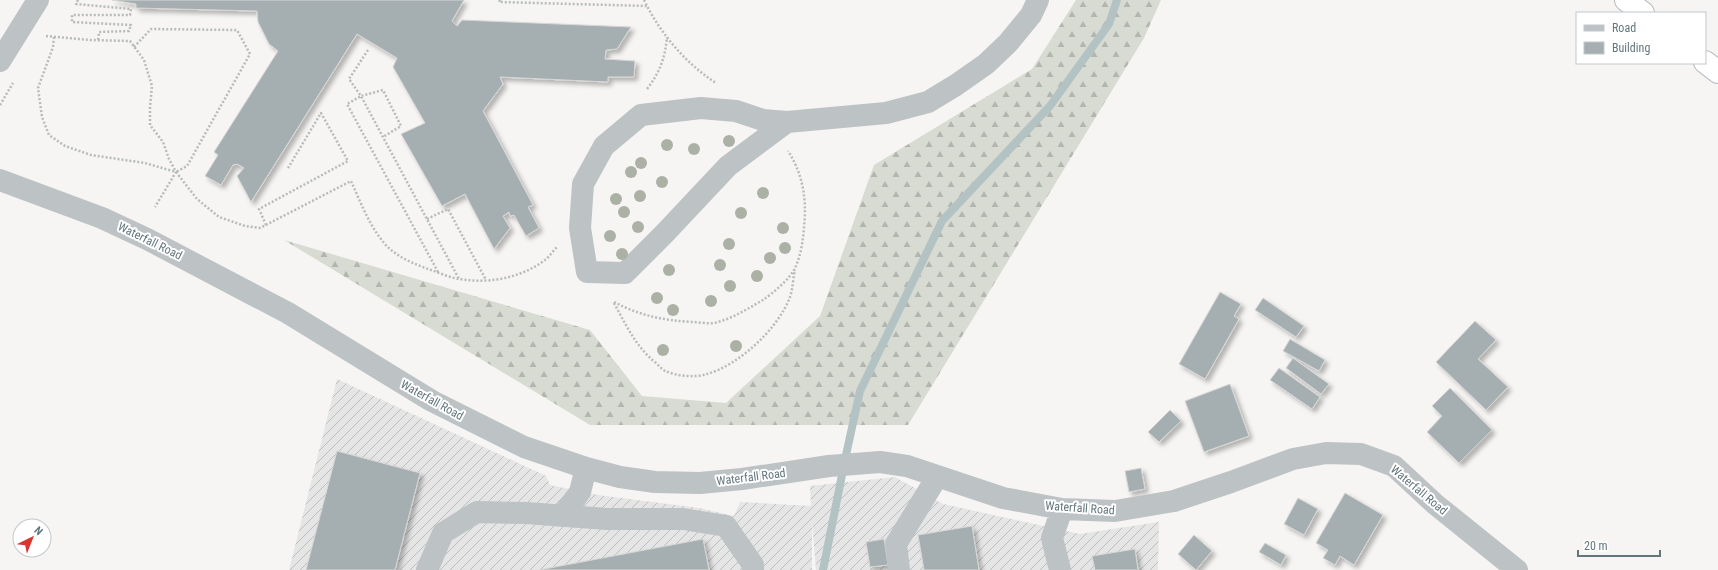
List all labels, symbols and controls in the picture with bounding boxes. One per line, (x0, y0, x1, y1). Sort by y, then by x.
legend (1576, 12, 1706, 64)
text: Road (1612, 21, 1636, 35)
text: Building (1612, 41, 1650, 55)
street label: Waterfall Road (116, 219, 184, 263)
street label: Waterfall Road (398, 377, 466, 423)
street label: Waterfall Road (1388, 462, 1450, 518)
street label: Waterfall Road (716, 466, 786, 488)
street label: Waterfall Road (1045, 499, 1115, 517)
north arrow (12, 518, 52, 558)
text: N (32, 524, 46, 538)
scale bar (1578, 532, 1660, 558)
text: 20 m (1584, 539, 1608, 553)

